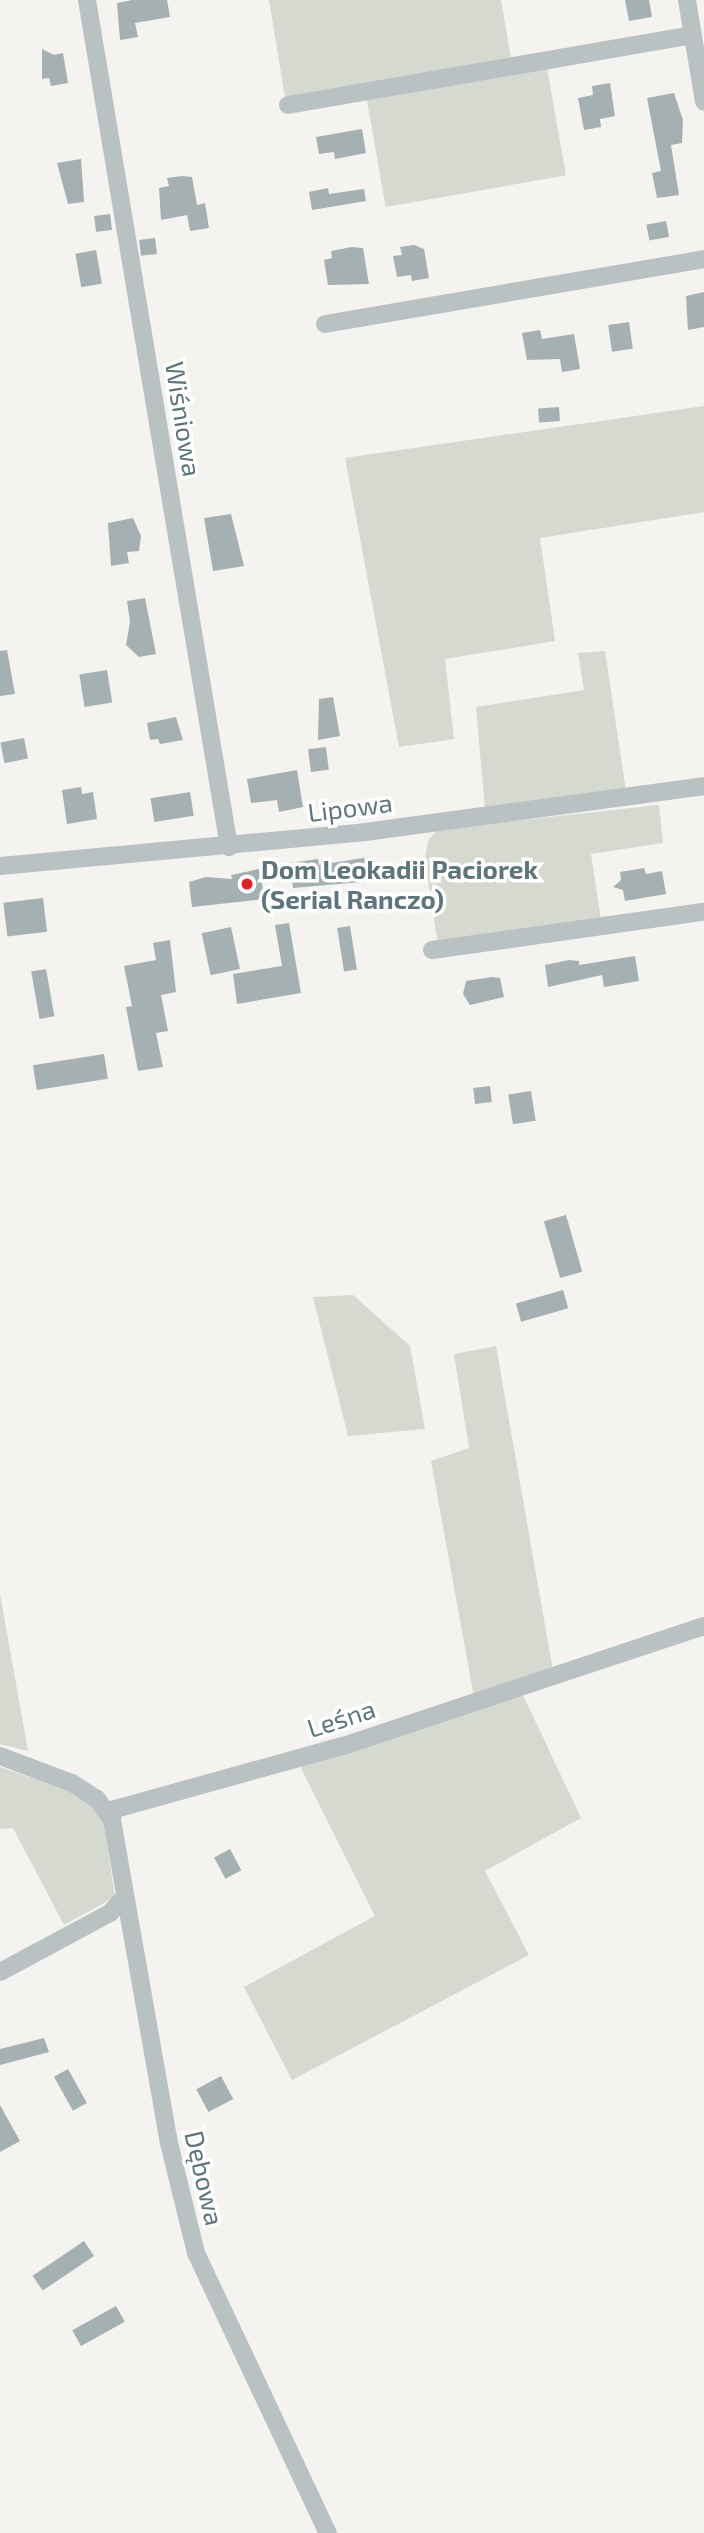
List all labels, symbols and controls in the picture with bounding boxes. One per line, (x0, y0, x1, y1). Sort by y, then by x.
street label: Wiśniowa (160, 359, 208, 479)
street label: Lipowa (306, 786, 394, 828)
place label: Dom Leokadii Paciorek (Serial Ranczo) (261, 853, 538, 914)
marker: Dom Leokadii Paciorek (Serial Ranczo) (239, 876, 255, 892)
street label: Leśna (303, 1692, 379, 1744)
street label: Dębowa (179, 2128, 231, 2228)

